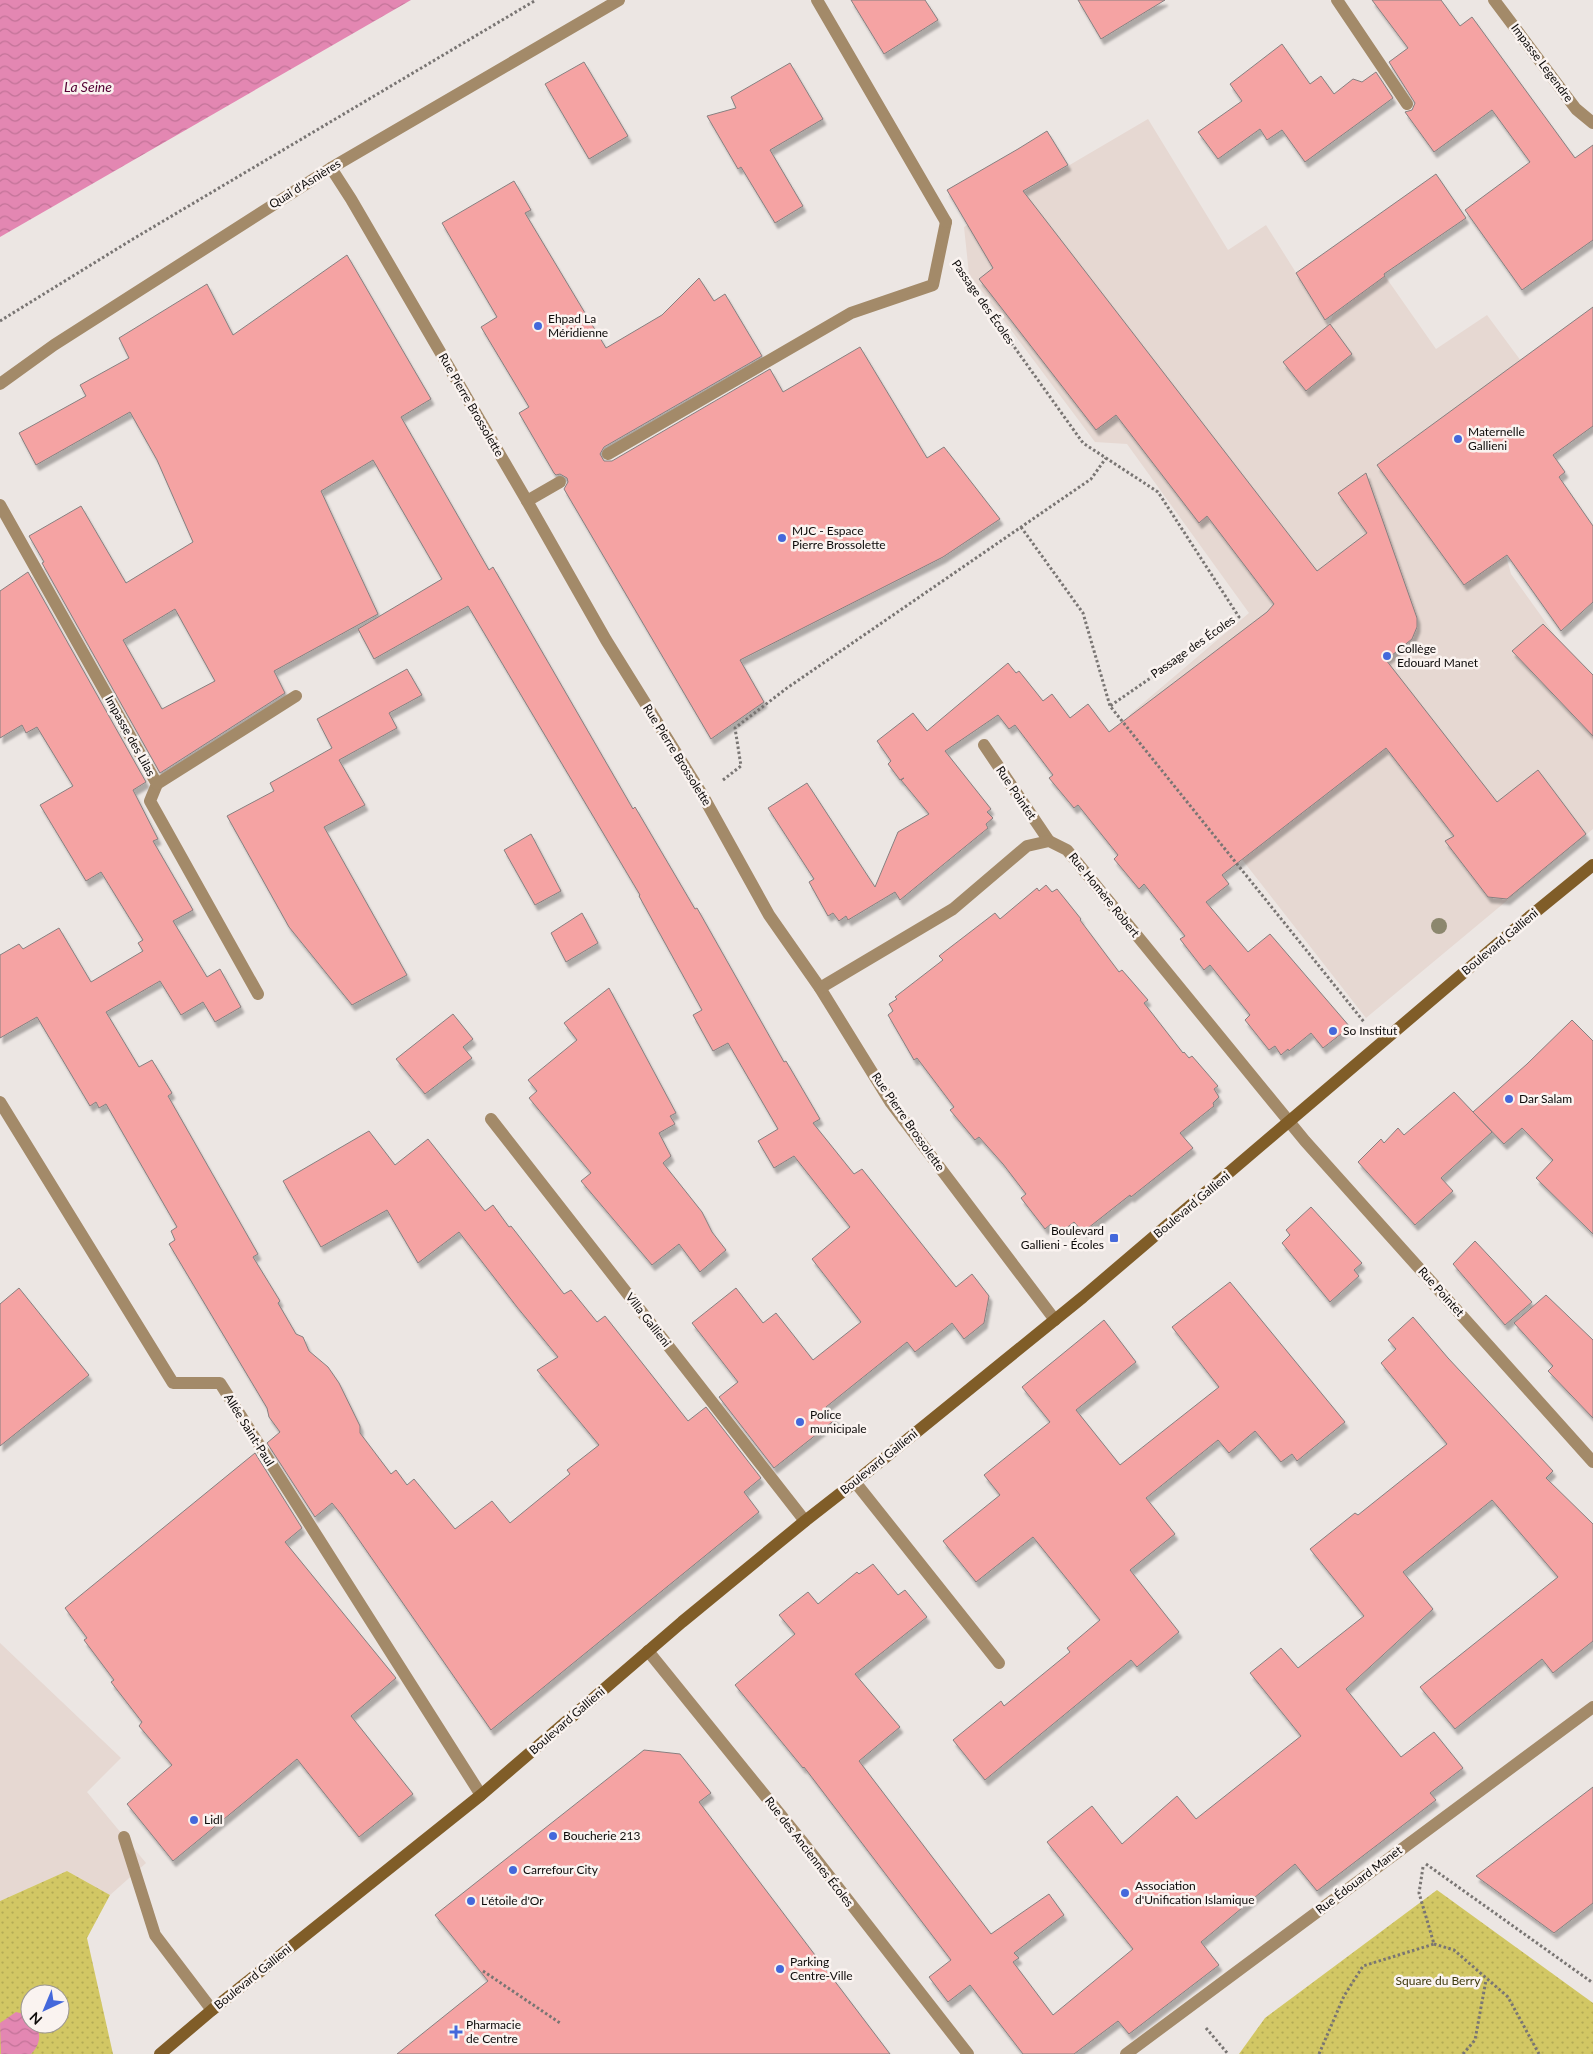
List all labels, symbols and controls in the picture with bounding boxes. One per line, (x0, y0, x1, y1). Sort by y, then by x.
street label: Impasse Legendre (1508, 21, 1577, 105)
water label: La Seine (64, 78, 112, 95)
street label: Quai d'Asnières (266, 156, 343, 212)
street label: Passage des Écoles (949, 257, 1018, 347)
place label: Ehpad La Méridienne (548, 311, 608, 340)
marker: Ehpad La Méridienne (532, 320, 544, 332)
street label: Rue Pierre Brossolette (436, 350, 507, 459)
place label: Maternelle Gallieni (1468, 424, 1525, 453)
marker: Maternelle Gallieni (1452, 433, 1464, 445)
place label: MJC - Espace Pierre Brossolette (792, 523, 886, 552)
marker: MJC - Espace Pierre Brossolette (776, 532, 788, 544)
street label: Passage des Écoles (1148, 612, 1238, 681)
place label: Collège Edouard Manet (1397, 641, 1479, 670)
marker: Collège Edouard Manet (1381, 650, 1393, 662)
street label: Impasse des Lilas (102, 693, 159, 779)
street label: Rue Pierre Brossolette (640, 701, 715, 808)
street label: Rue Pointet (993, 763, 1040, 823)
street label: Rue Homère Robert (1066, 849, 1144, 941)
street label: Boulevard Gallieni (1458, 905, 1541, 978)
place label: So Institut (1343, 1023, 1398, 1038)
marker: So Institut (1327, 1025, 1339, 1037)
street label: Rue Pierre Brossolette (869, 1069, 948, 1174)
place label: Dar Salam (1519, 1091, 1572, 1106)
marker: Dar Salam (1503, 1093, 1515, 1105)
street label: Boulevard Gallieni (1150, 1168, 1233, 1241)
place label: Boulevard Gallieni - Écoles (1021, 1223, 1104, 1252)
marker: Boulevard Gallieni - Écoles (1108, 1232, 1120, 1244)
street label: Rue Pointet (1415, 1264, 1468, 1320)
street label: Villa Gallieni (623, 1290, 674, 1350)
street label: Allée Saint-Paul (221, 1391, 278, 1469)
place label: Police municipale (810, 1407, 867, 1436)
marker: Police municipale (794, 1416, 806, 1428)
street label: Boulevard Gallieni (837, 1426, 921, 1497)
street label: Boulevard Gallieni (526, 1684, 608, 1758)
street label: Rue des Anciennes Écoles (762, 1794, 857, 1910)
place label: Lidl (204, 1812, 223, 1827)
marker: Lidl (188, 1814, 200, 1826)
place label: Boucherie 213 (563, 1828, 641, 1843)
marker: Boucherie 213 (547, 1830, 559, 1842)
street label: Rue Édouard Manet (1313, 1842, 1405, 1917)
place label: Carrefour City (523, 1862, 599, 1877)
marker: Carrefour City (507, 1864, 519, 1876)
place label: Association d'Unification Islamique (1135, 1878, 1255, 1907)
marker: Association d'Unification Islamique (1119, 1887, 1131, 1899)
place label: L'étoile d'Or (481, 1893, 544, 1908)
marker: L'étoile d'Or (465, 1895, 477, 1907)
street label: Boulevard Gallieni (211, 1941, 295, 2012)
place label: Parking Centre-Ville (790, 1954, 853, 1983)
marker: Parking Centre-Ville (774, 1963, 786, 1975)
park label: Square du Berry (1396, 1973, 1481, 1988)
north arrow (20, 1984, 70, 2034)
text: N (26, 2009, 45, 2029)
place label: Pharmacie de Centre (466, 2017, 521, 2046)
marker: Pharmacie de Centre (450, 2026, 462, 2038)

